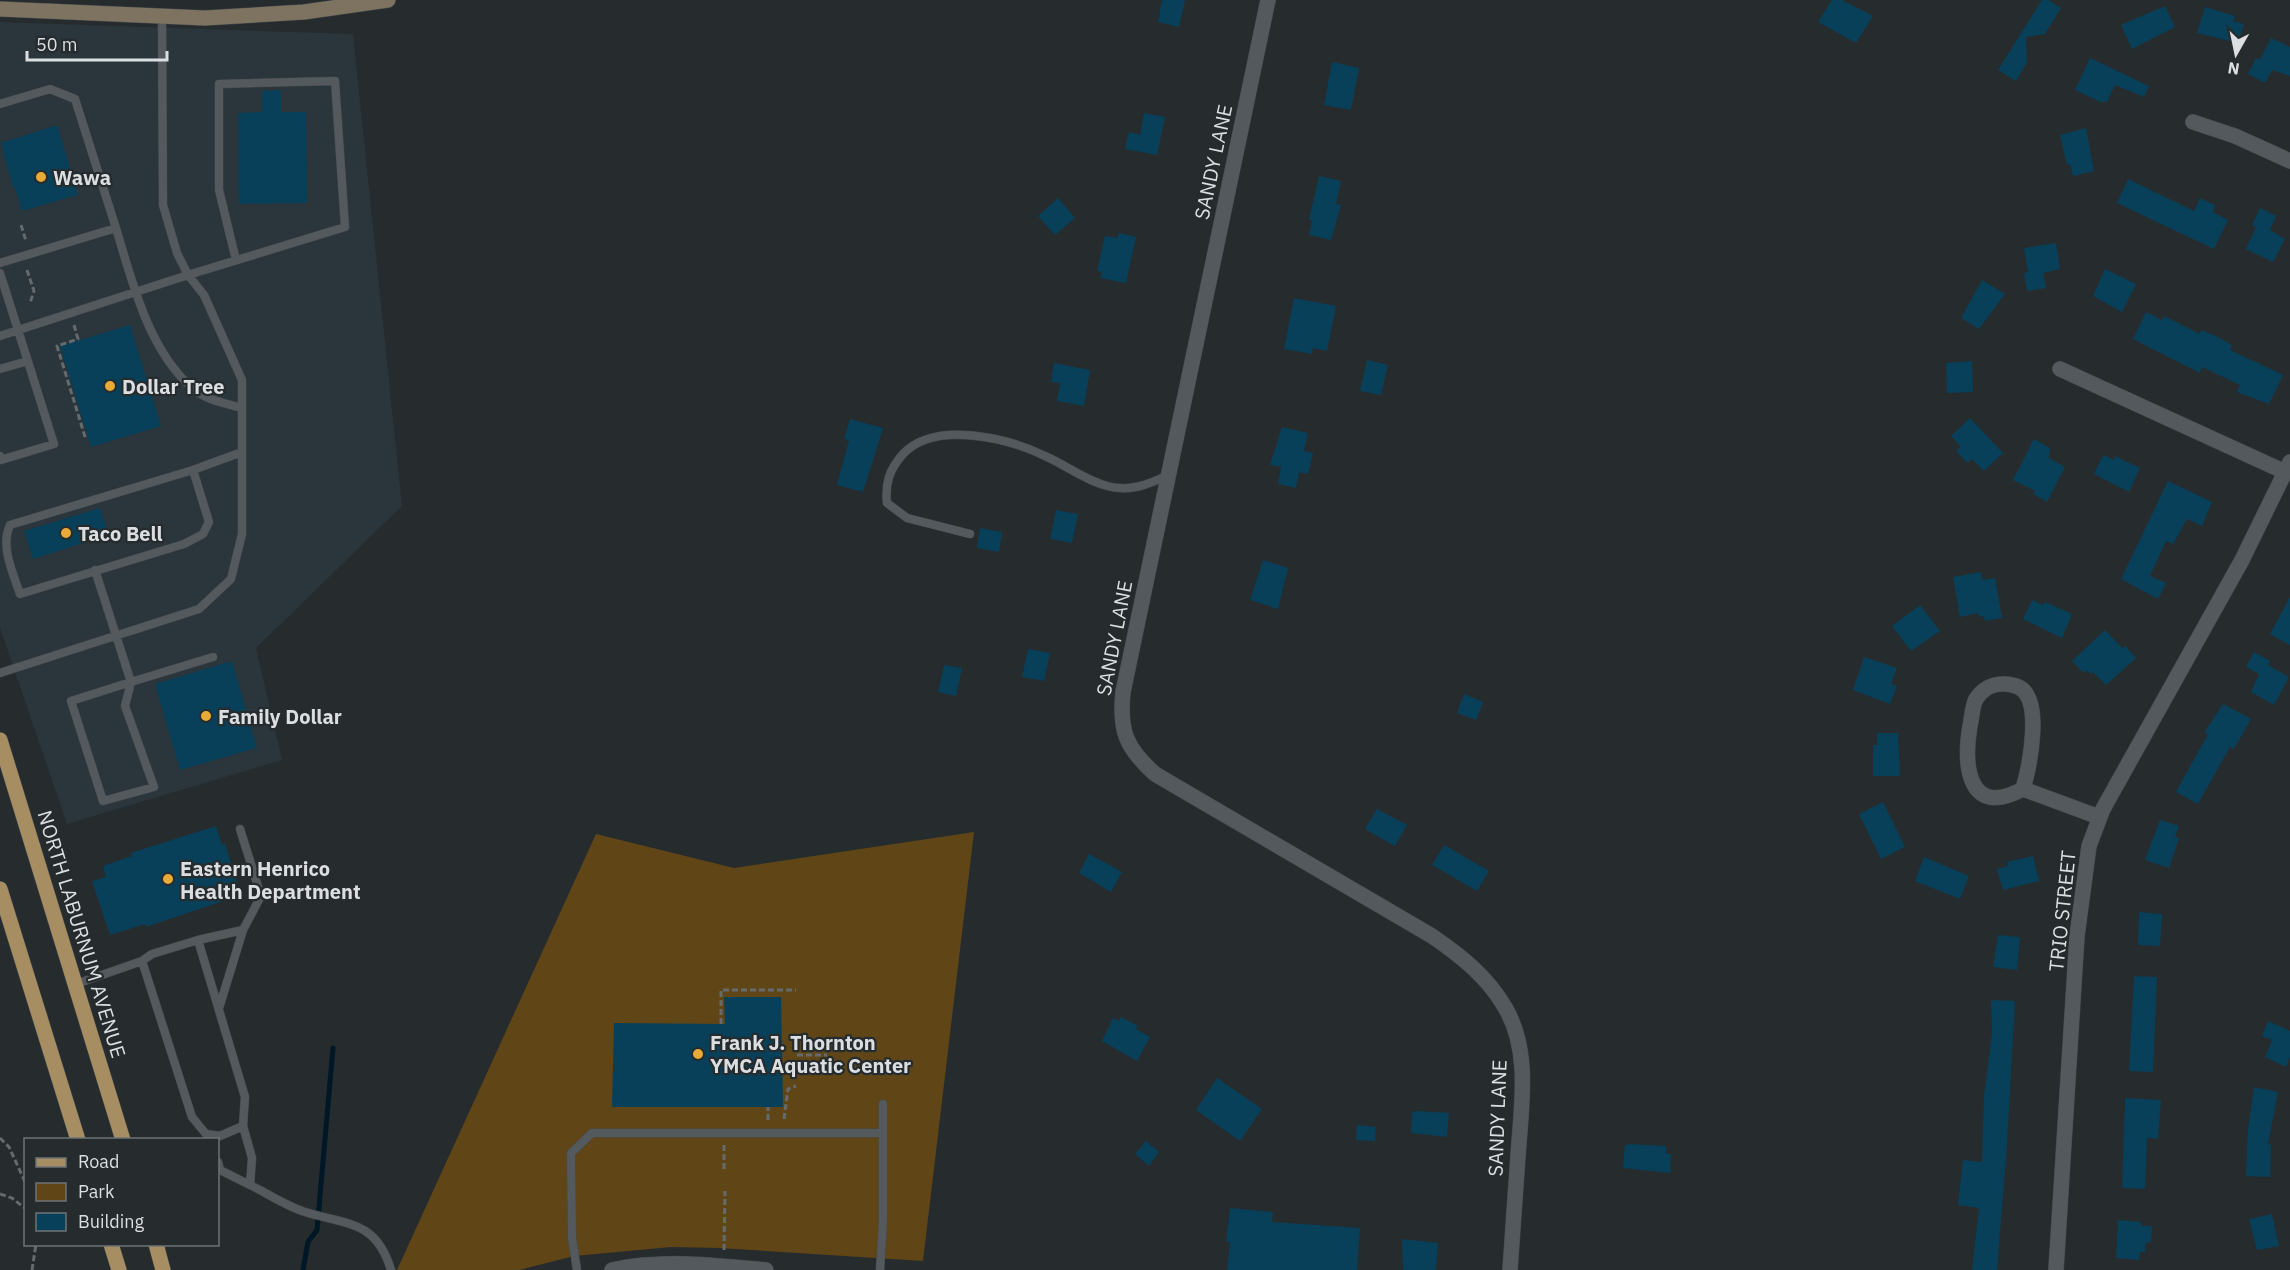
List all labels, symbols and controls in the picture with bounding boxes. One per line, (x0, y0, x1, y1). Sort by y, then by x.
scale bar (27, 24, 166, 62)
north arrow (2206, 24, 2266, 84)
text: 50 m (36, 33, 78, 56)
text: N (2226, 58, 2241, 80)
street label: SANDY LANE (1188, 102, 1238, 222)
place label: Wawa (53, 164, 111, 191)
marker: Wawa (34, 170, 48, 184)
place label: Dollar Tree (122, 373, 225, 400)
marker: Dollar Tree (103, 379, 117, 393)
place label: Taco Bell (78, 520, 162, 547)
marker: Taco Bell (59, 526, 73, 540)
street label: SANDY LANE (1090, 578, 1138, 698)
place label: Family Dollar (218, 703, 342, 730)
marker: Family Dollar (199, 709, 213, 723)
street label: NORTH LABURNUM AVENUE (31, 807, 133, 1061)
street label: TRIO STREET (2042, 849, 2082, 973)
place label: Eastern Henrico Health Department (180, 855, 361, 905)
marker: Eastern Henrico Health Department (161, 872, 175, 886)
place label: Frank J. Thornton YMCA Aquatic Center (710, 1029, 911, 1079)
marker: Frank J. Thornton YMCA Aquatic Center (691, 1047, 705, 1061)
street label: SANDY LANE (1481, 1059, 1513, 1177)
legend (24, 1138, 219, 1246)
text: Road (78, 1150, 119, 1173)
text: Park (78, 1180, 115, 1203)
text: Building (78, 1210, 145, 1233)

